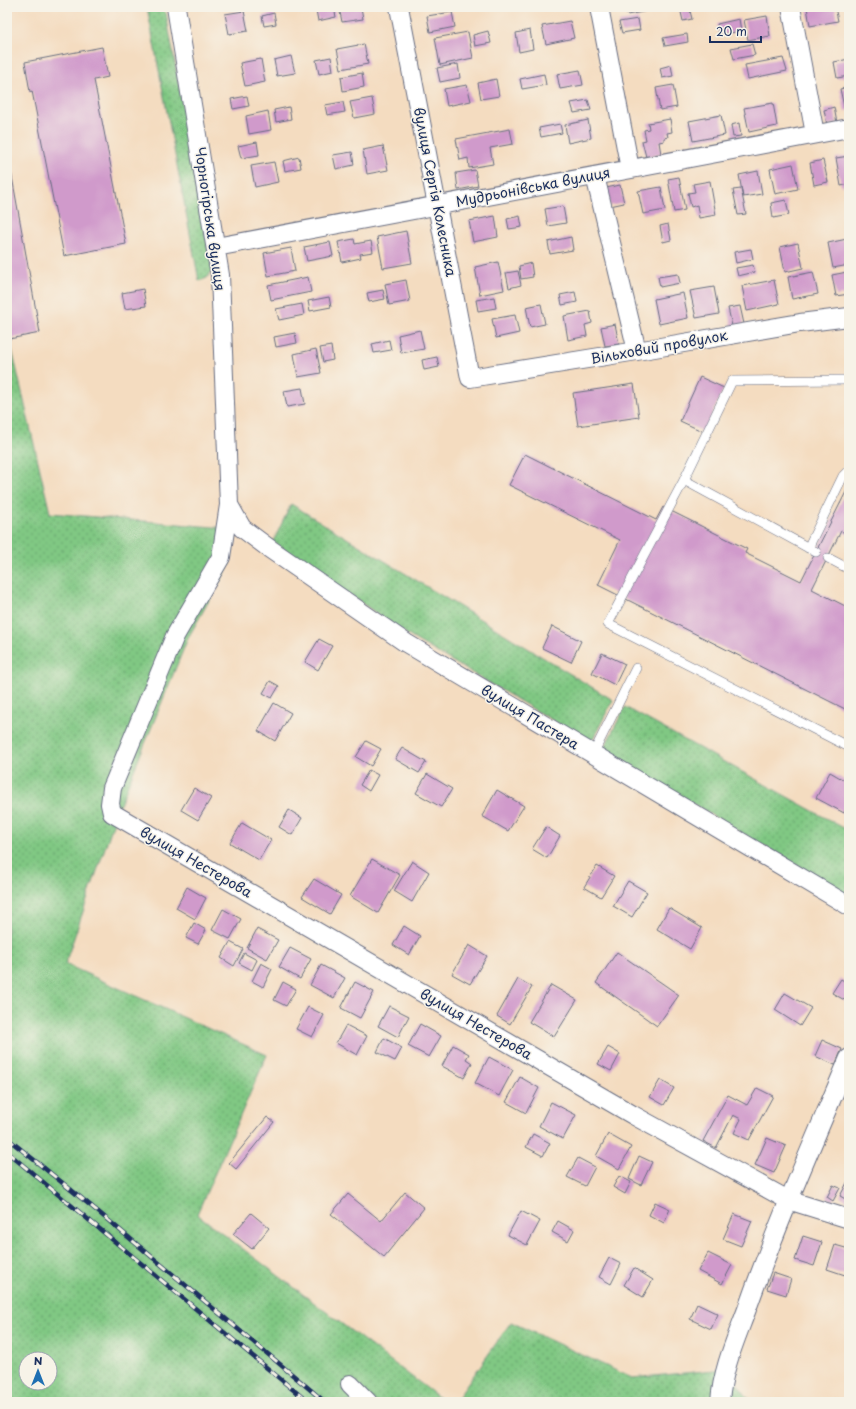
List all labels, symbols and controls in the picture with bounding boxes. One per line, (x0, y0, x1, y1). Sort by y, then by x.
scale bar (710, 18, 761, 44)
text: 20 m (716, 22, 747, 40)
street label: вулиця Сергія Колесника (409, 105, 462, 279)
street label: Чорногірська вулиця (190, 146, 231, 292)
street label: Мудрьонівська вулиця (454, 161, 612, 212)
street label: Вільховий провулок (589, 324, 730, 369)
street label: вулиця Пастера (477, 679, 584, 754)
street label: вулиця Нестерова (136, 821, 257, 902)
street label: вулиця Нестерова (416, 983, 537, 1064)
north arrow (18, 1351, 58, 1391)
text: N (34, 1352, 43, 1369)

